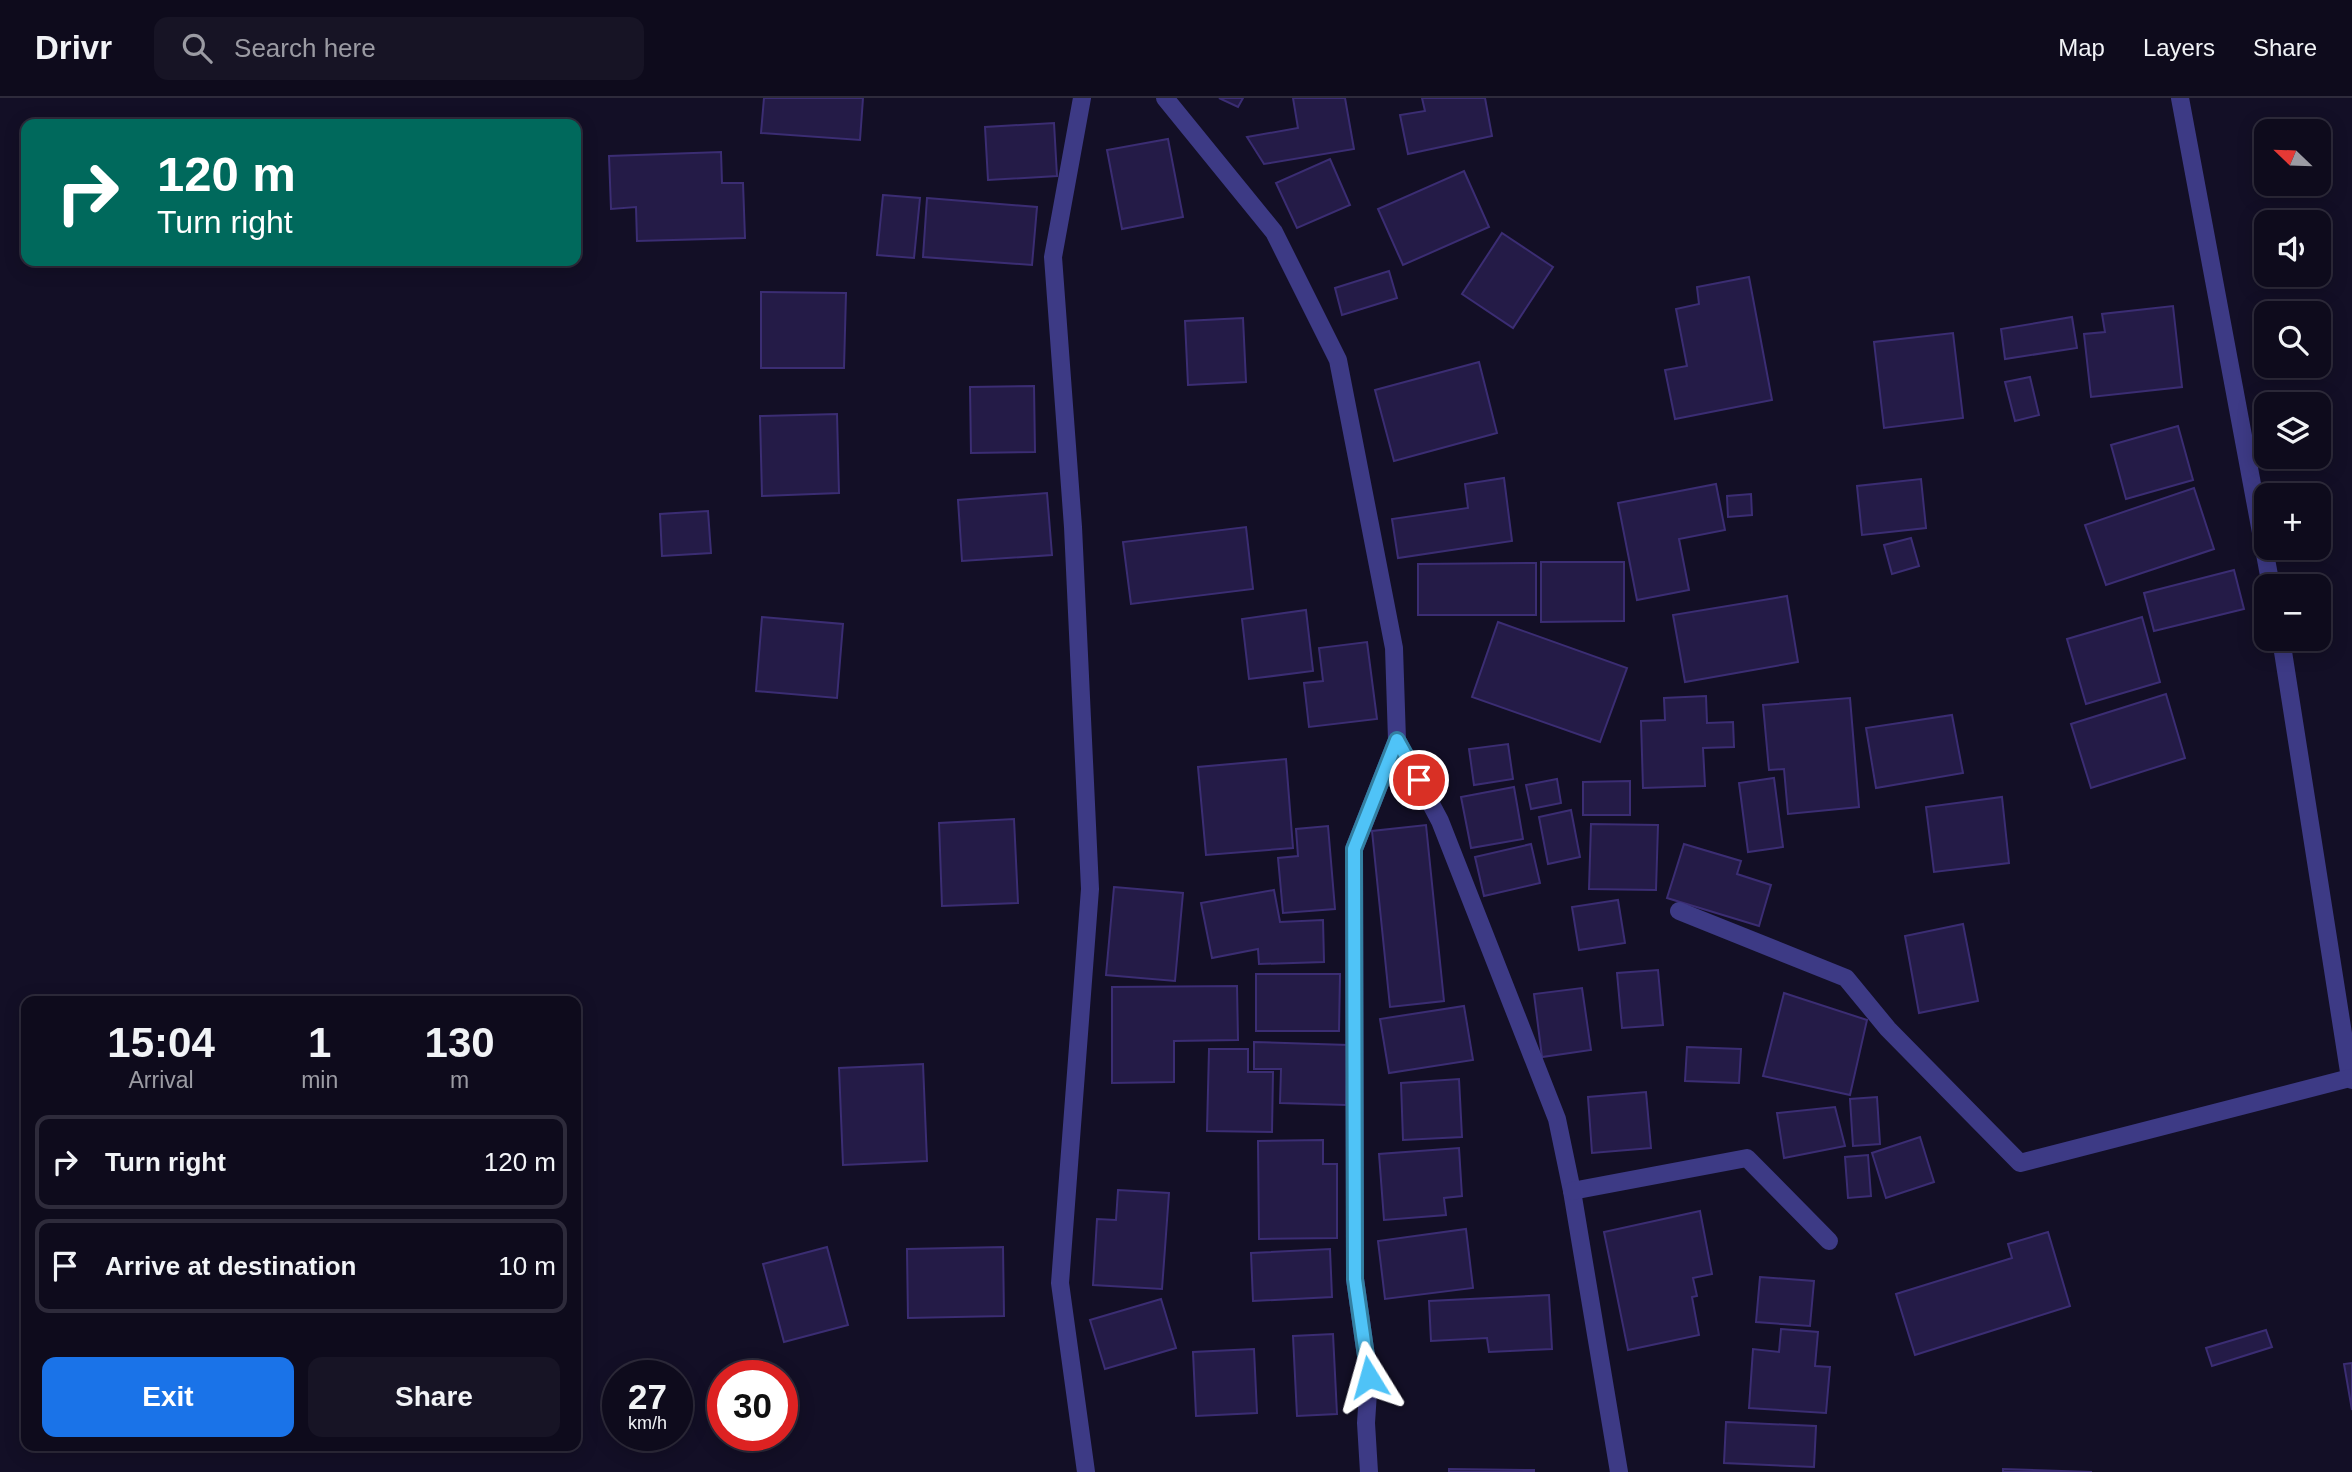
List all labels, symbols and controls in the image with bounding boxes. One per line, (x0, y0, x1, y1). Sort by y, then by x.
search box (154, 17, 644, 80)
text: Drivr (35, 29, 112, 66)
icon: search (178, 29, 216, 67)
text: Search here (234, 33, 376, 63)
text: Map (2058, 34, 2105, 61)
text: Layers (2143, 34, 2215, 61)
text: Share (2253, 34, 2317, 61)
north arrow (2254, 119, 2331, 196)
map controls (2254, 119, 2331, 651)
icon: right (42, 147, 133, 238)
text: 120 m (157, 147, 296, 201)
text: Turn right (157, 204, 293, 240)
button: sound (2254, 210, 2331, 287)
button: search (2254, 301, 2331, 378)
button: layers (2254, 392, 2331, 469)
button: + (2254, 483, 2331, 560)
button: − (2254, 574, 2331, 651)
pin (1389, 750, 1449, 810)
icon: arrive (1400, 761, 1438, 799)
text: 15:04 (107, 1019, 215, 1066)
text: 1 (308, 1019, 331, 1066)
text: 130 (425, 1019, 495, 1066)
text: Arrival (128, 1067, 194, 1093)
text: min (301, 1067, 338, 1093)
text: m (450, 1067, 469, 1093)
icon: right (46, 1143, 84, 1181)
text: Turn right (105, 1147, 226, 1177)
text: 120 m (484, 1147, 556, 1177)
icon: arrive (46, 1247, 84, 1285)
text: Arrive at destination (105, 1251, 356, 1281)
text: 10 m (498, 1251, 556, 1281)
position arrow (1332, 1340, 1406, 1414)
button: Exit (42, 1357, 294, 1437)
button: Share (308, 1357, 560, 1437)
speed limit sign: 30 (707, 1360, 798, 1451)
text: 27 (628, 1377, 667, 1416)
text: km/h (628, 1413, 667, 1433)

